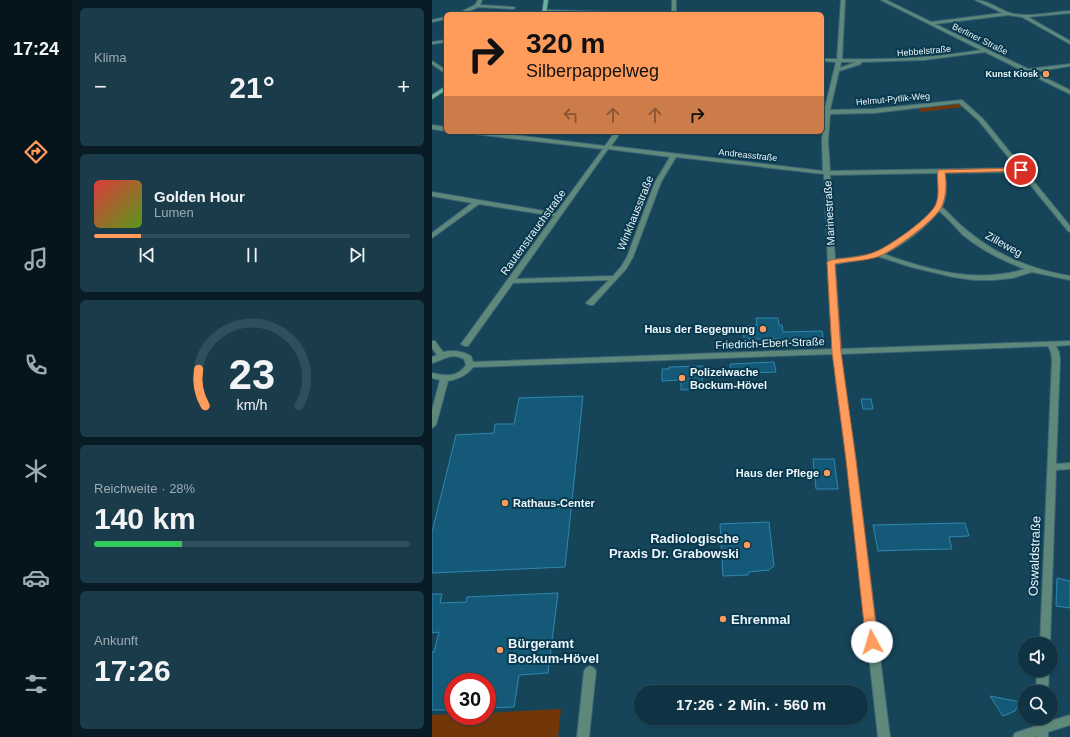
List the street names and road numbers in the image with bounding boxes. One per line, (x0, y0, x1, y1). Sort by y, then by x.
street label: Berliner Straße (951, 21, 1009, 57)
street label: Hebbelstraße (897, 44, 951, 58)
street label: Helmut-Pytlik-Weg (856, 91, 930, 107)
street label: Andreasstraße (718, 147, 778, 163)
street label: Winkhausstraße (615, 174, 655, 252)
street label: Marinestraße (821, 180, 837, 246)
street label: Rautenstrauchstraße (498, 187, 568, 277)
street label: Zilleweg (983, 229, 1025, 259)
street label: Friedrich-Ebert-Straße (715, 335, 825, 351)
street label: Oswaldstraße (1026, 516, 1043, 596)

